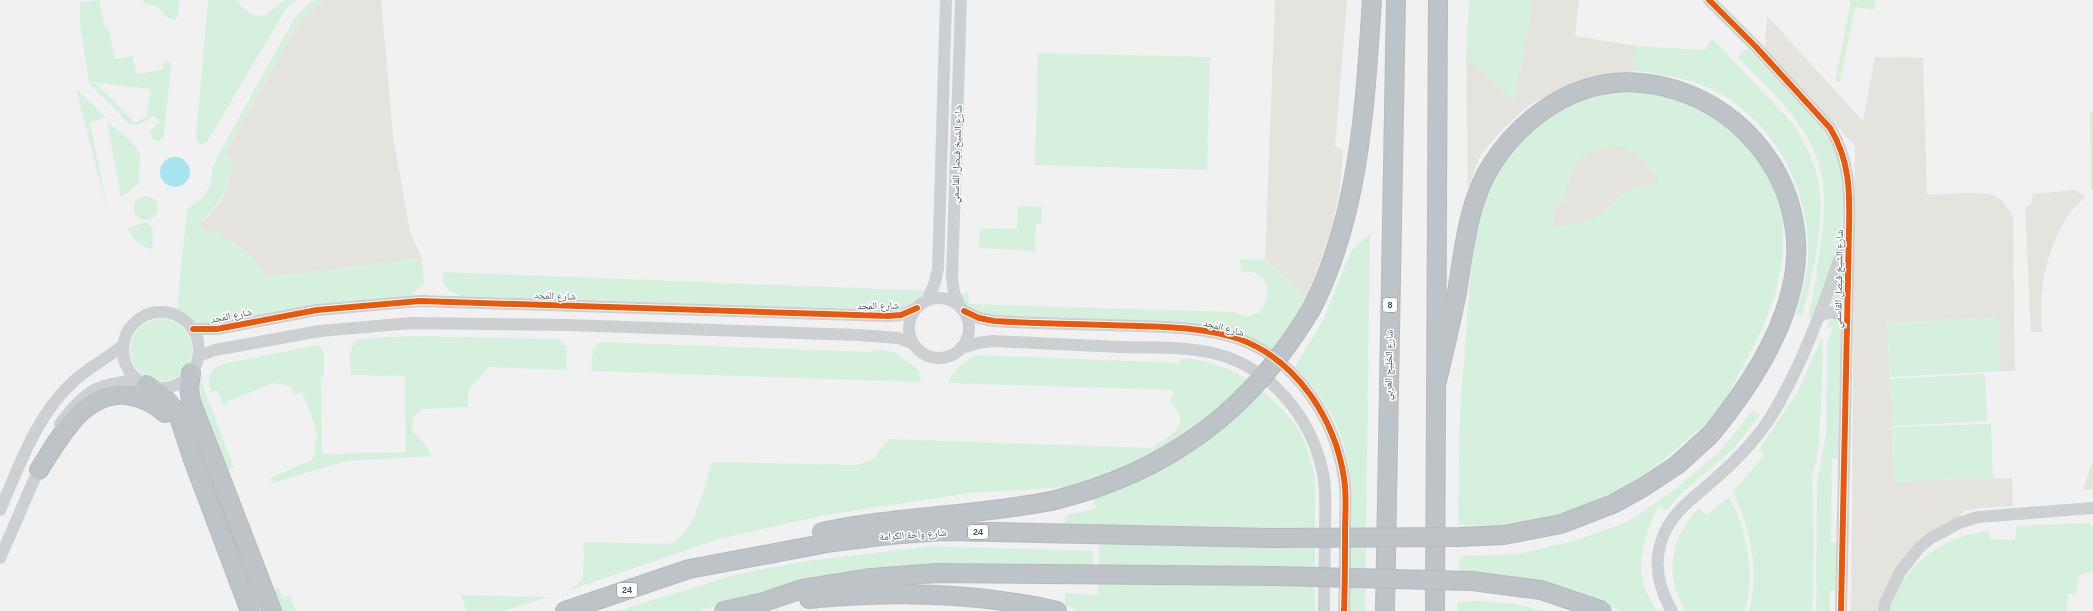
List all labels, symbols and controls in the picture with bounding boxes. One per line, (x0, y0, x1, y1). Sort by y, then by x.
street label: شارع الشيخ فيصل القاسمي (949, 104, 966, 204)
street label: شارع الشيخ فيصل القاسمي (1832, 229, 1847, 329)
street label: شارع المَجد (534, 289, 576, 303)
road number: 8 (1383, 298, 1397, 312)
street label: شارع المَجد (857, 300, 899, 312)
street label: شارع المَجد (210, 306, 253, 326)
street label: شارع المَجد (1202, 317, 1246, 339)
street label: شارع الخَلِيج العَربِي (1382, 329, 1397, 401)
road number: 24 (968, 525, 988, 539)
street label: شارع واحة الكرامة (879, 527, 947, 543)
road number: 24 (617, 583, 637, 597)

